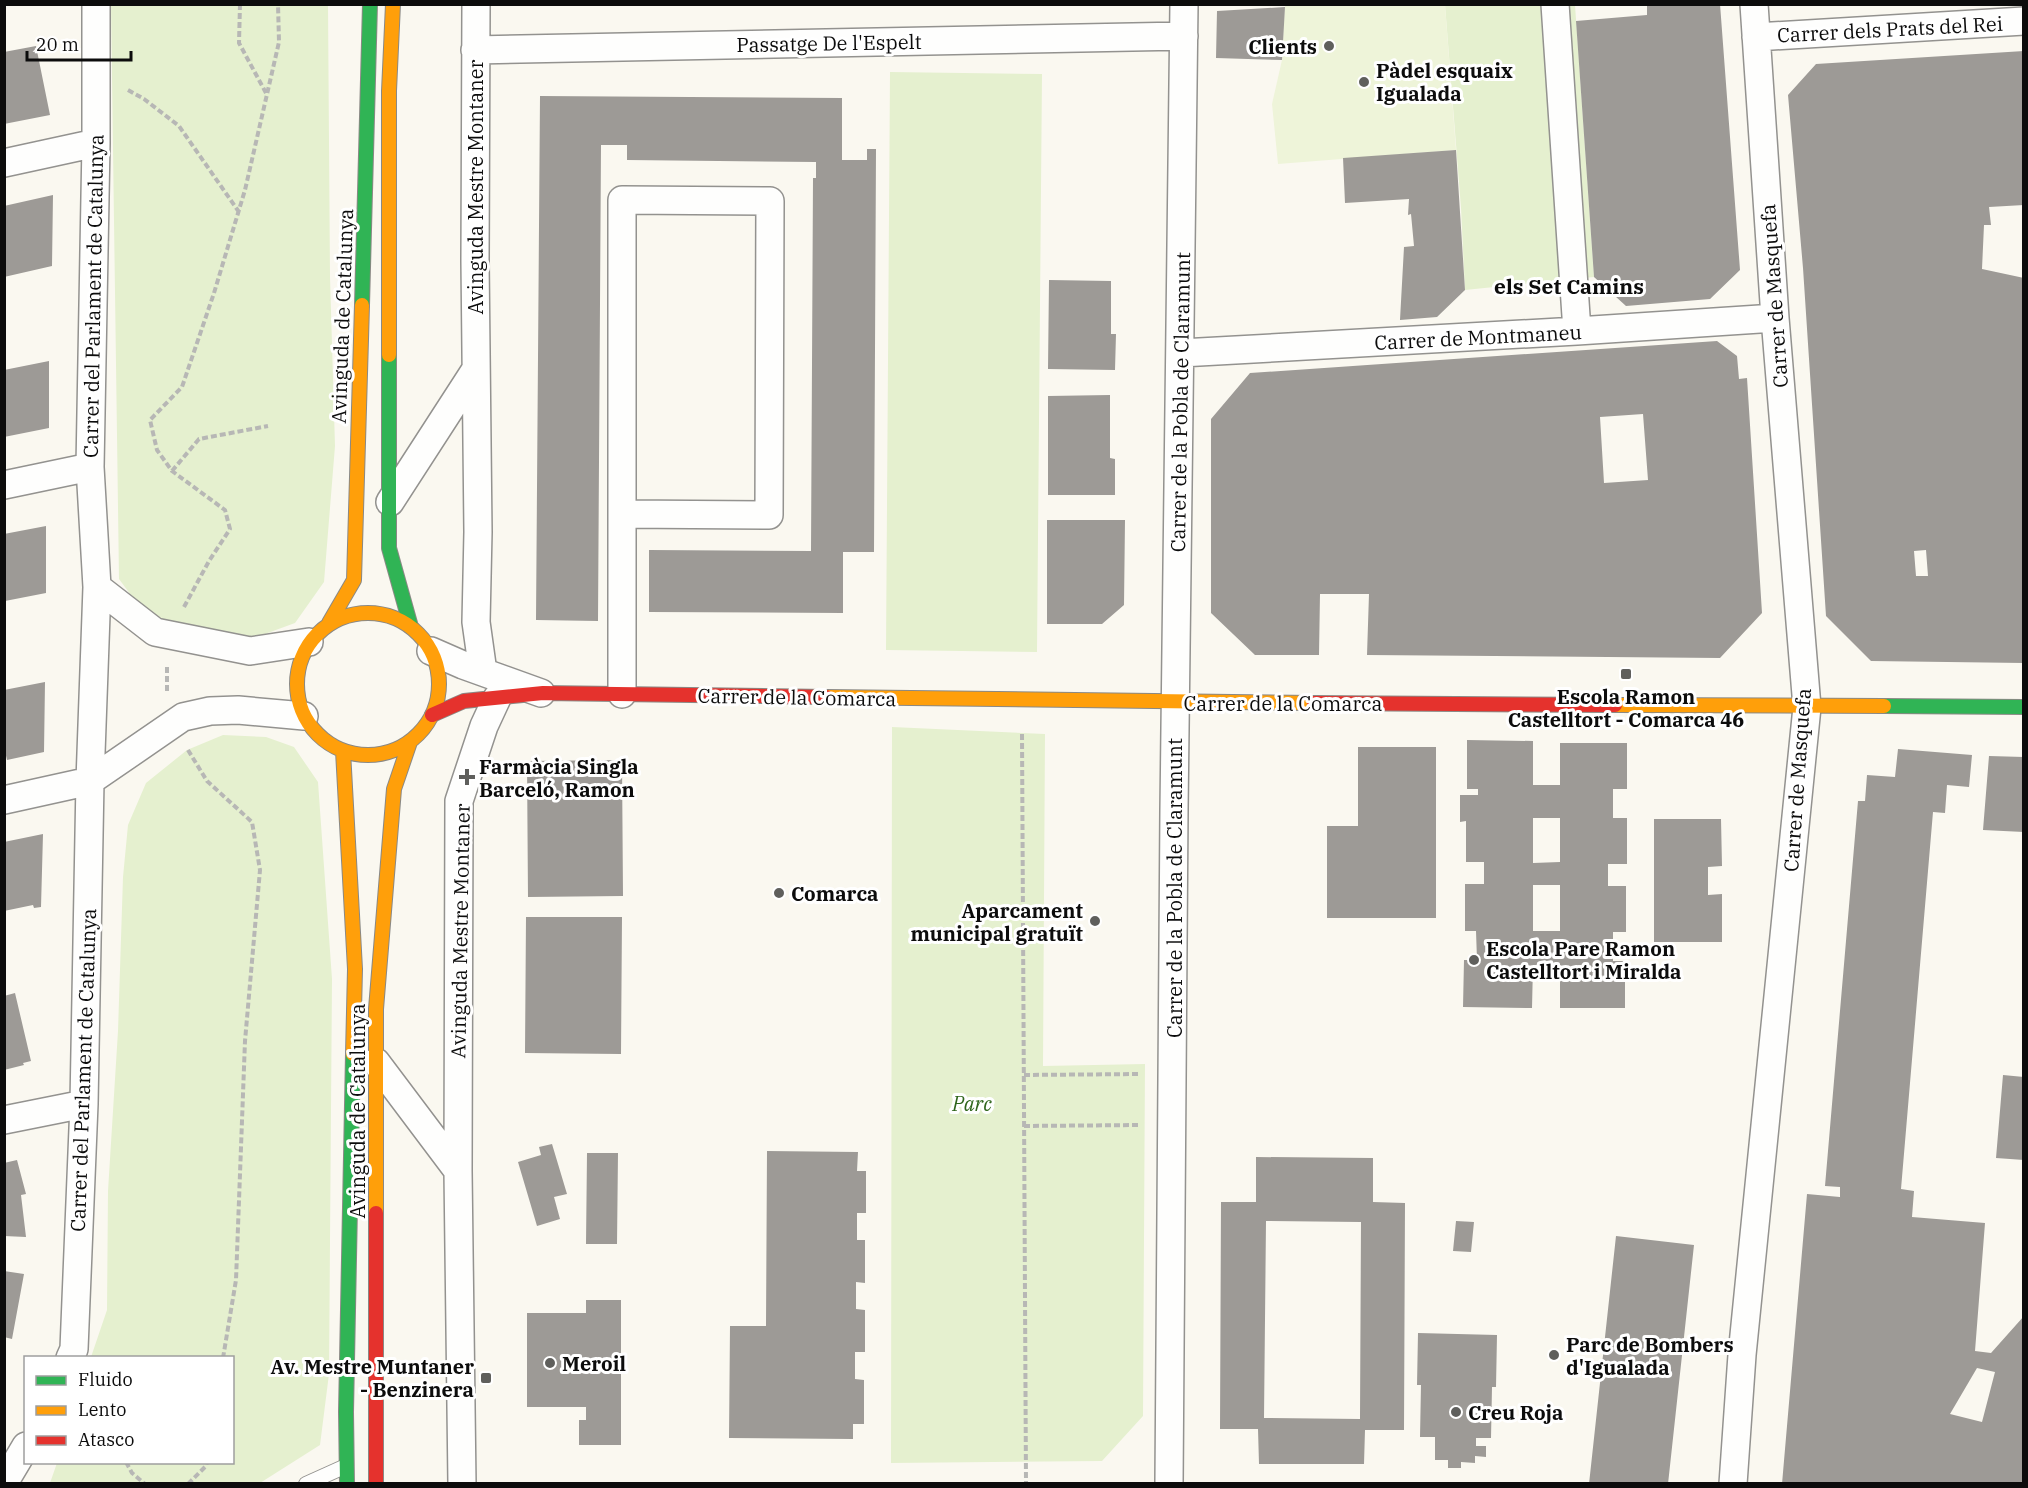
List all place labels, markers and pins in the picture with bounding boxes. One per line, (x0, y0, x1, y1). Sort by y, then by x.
place label: Clients (1248, 33, 1317, 60)
marker: Clients (1322, 39, 1336, 53)
place label: Pàdel esquaix Igualada (1376, 57, 1513, 107)
marker: Pàdel esquaix Igualada (1357, 75, 1371, 89)
marker: Escola Ramon Castelltort - Comarca 46 (1619, 667, 1633, 681)
place label: Escola Ramon Castelltort - Comarca 46 (1508, 683, 1744, 733)
place label: Farmàcia Singla Barceló, Ramon (479, 753, 639, 803)
marker: Farmàcia Singla Barceló, Ramon (460, 770, 474, 784)
place label: Comarca (791, 880, 879, 907)
marker: Comarca (772, 886, 786, 900)
place label: Aparcament municipal gratuït (910, 897, 1084, 947)
marker: Aparcament municipal gratuït (1088, 914, 1102, 928)
place label: Escola Pare Ramon Castelltort i Miralda (1486, 935, 1682, 985)
marker: Escola Pare Ramon Castelltort i Miralda (1467, 953, 1481, 967)
place label: Parc de Bombers d'Igualada (1566, 1331, 1734, 1381)
marker: Parc de Bombers d'Igualada (1547, 1348, 1561, 1362)
place label: Meroil (562, 1350, 626, 1377)
place label: Av. Mestre Muntaner - Benzinera (270, 1353, 474, 1403)
marker: Meroil (543, 1356, 557, 1370)
marker: Av. Mestre Muntaner - Benzinera (479, 1371, 493, 1385)
place label: Creu Roja (1468, 1399, 1563, 1426)
marker: Creu Roja (1449, 1405, 1463, 1419)

